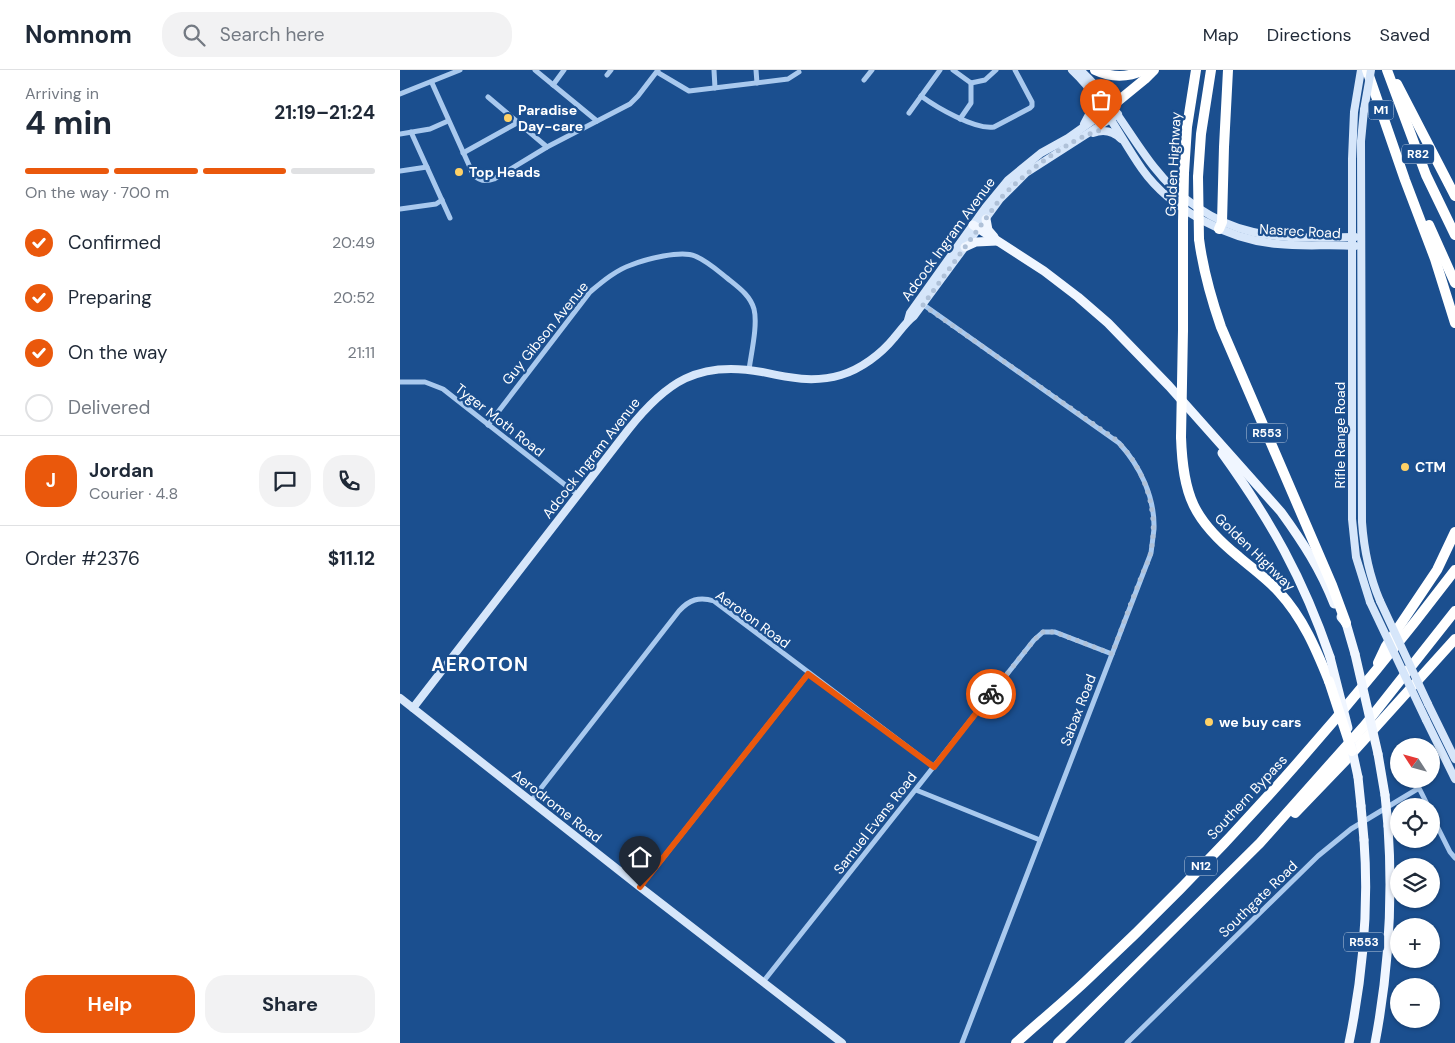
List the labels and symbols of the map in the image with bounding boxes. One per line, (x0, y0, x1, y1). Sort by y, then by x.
pin (1080, 79, 1122, 130)
road number: M1 (1368, 100, 1394, 120)
place label: Paradise Day-care (518, 101, 583, 135)
street label: Golden Highway (1161, 111, 1185, 217)
marker: Paradise Day-care (502, 112, 514, 124)
road number: R82 (1402, 144, 1434, 164)
place label: Top Heads (469, 163, 540, 181)
marker: Top Heads (453, 166, 465, 178)
street label: Adcock Ingram Avenue (897, 174, 999, 304)
street label: Nasrec Road (1259, 220, 1341, 242)
street label: Guy Gibson Avenue (498, 278, 592, 388)
street label: Tyger Moth Road (452, 379, 548, 461)
street label: Rifle Range Road (1331, 382, 1349, 488)
street label: Adcock Ingram Avenue (538, 394, 644, 522)
road number: R553 (1247, 423, 1287, 442)
place label: CTM (1415, 458, 1446, 476)
marker: CTM (1399, 461, 1411, 473)
street label: Golden Highway (1211, 509, 1299, 595)
street label: Aeroton Road (712, 586, 794, 652)
district label: AEROTON (431, 652, 529, 677)
courier (966, 669, 1016, 719)
street label: Sabax Road (1056, 672, 1100, 748)
place label: we buy cars (1219, 713, 1301, 731)
marker: we buy cars (1203, 716, 1215, 728)
north arrow (1390, 738, 1440, 788)
street label: Southern Bypass (1203, 751, 1291, 843)
street label: Aerodrome Road (509, 765, 605, 847)
street label: Samuel Evans Road (829, 768, 921, 878)
pin (619, 836, 661, 887)
road number: N12 (1185, 856, 1217, 876)
street label: Southgate Road (1215, 857, 1301, 941)
road number: R553 (1344, 932, 1384, 952)

